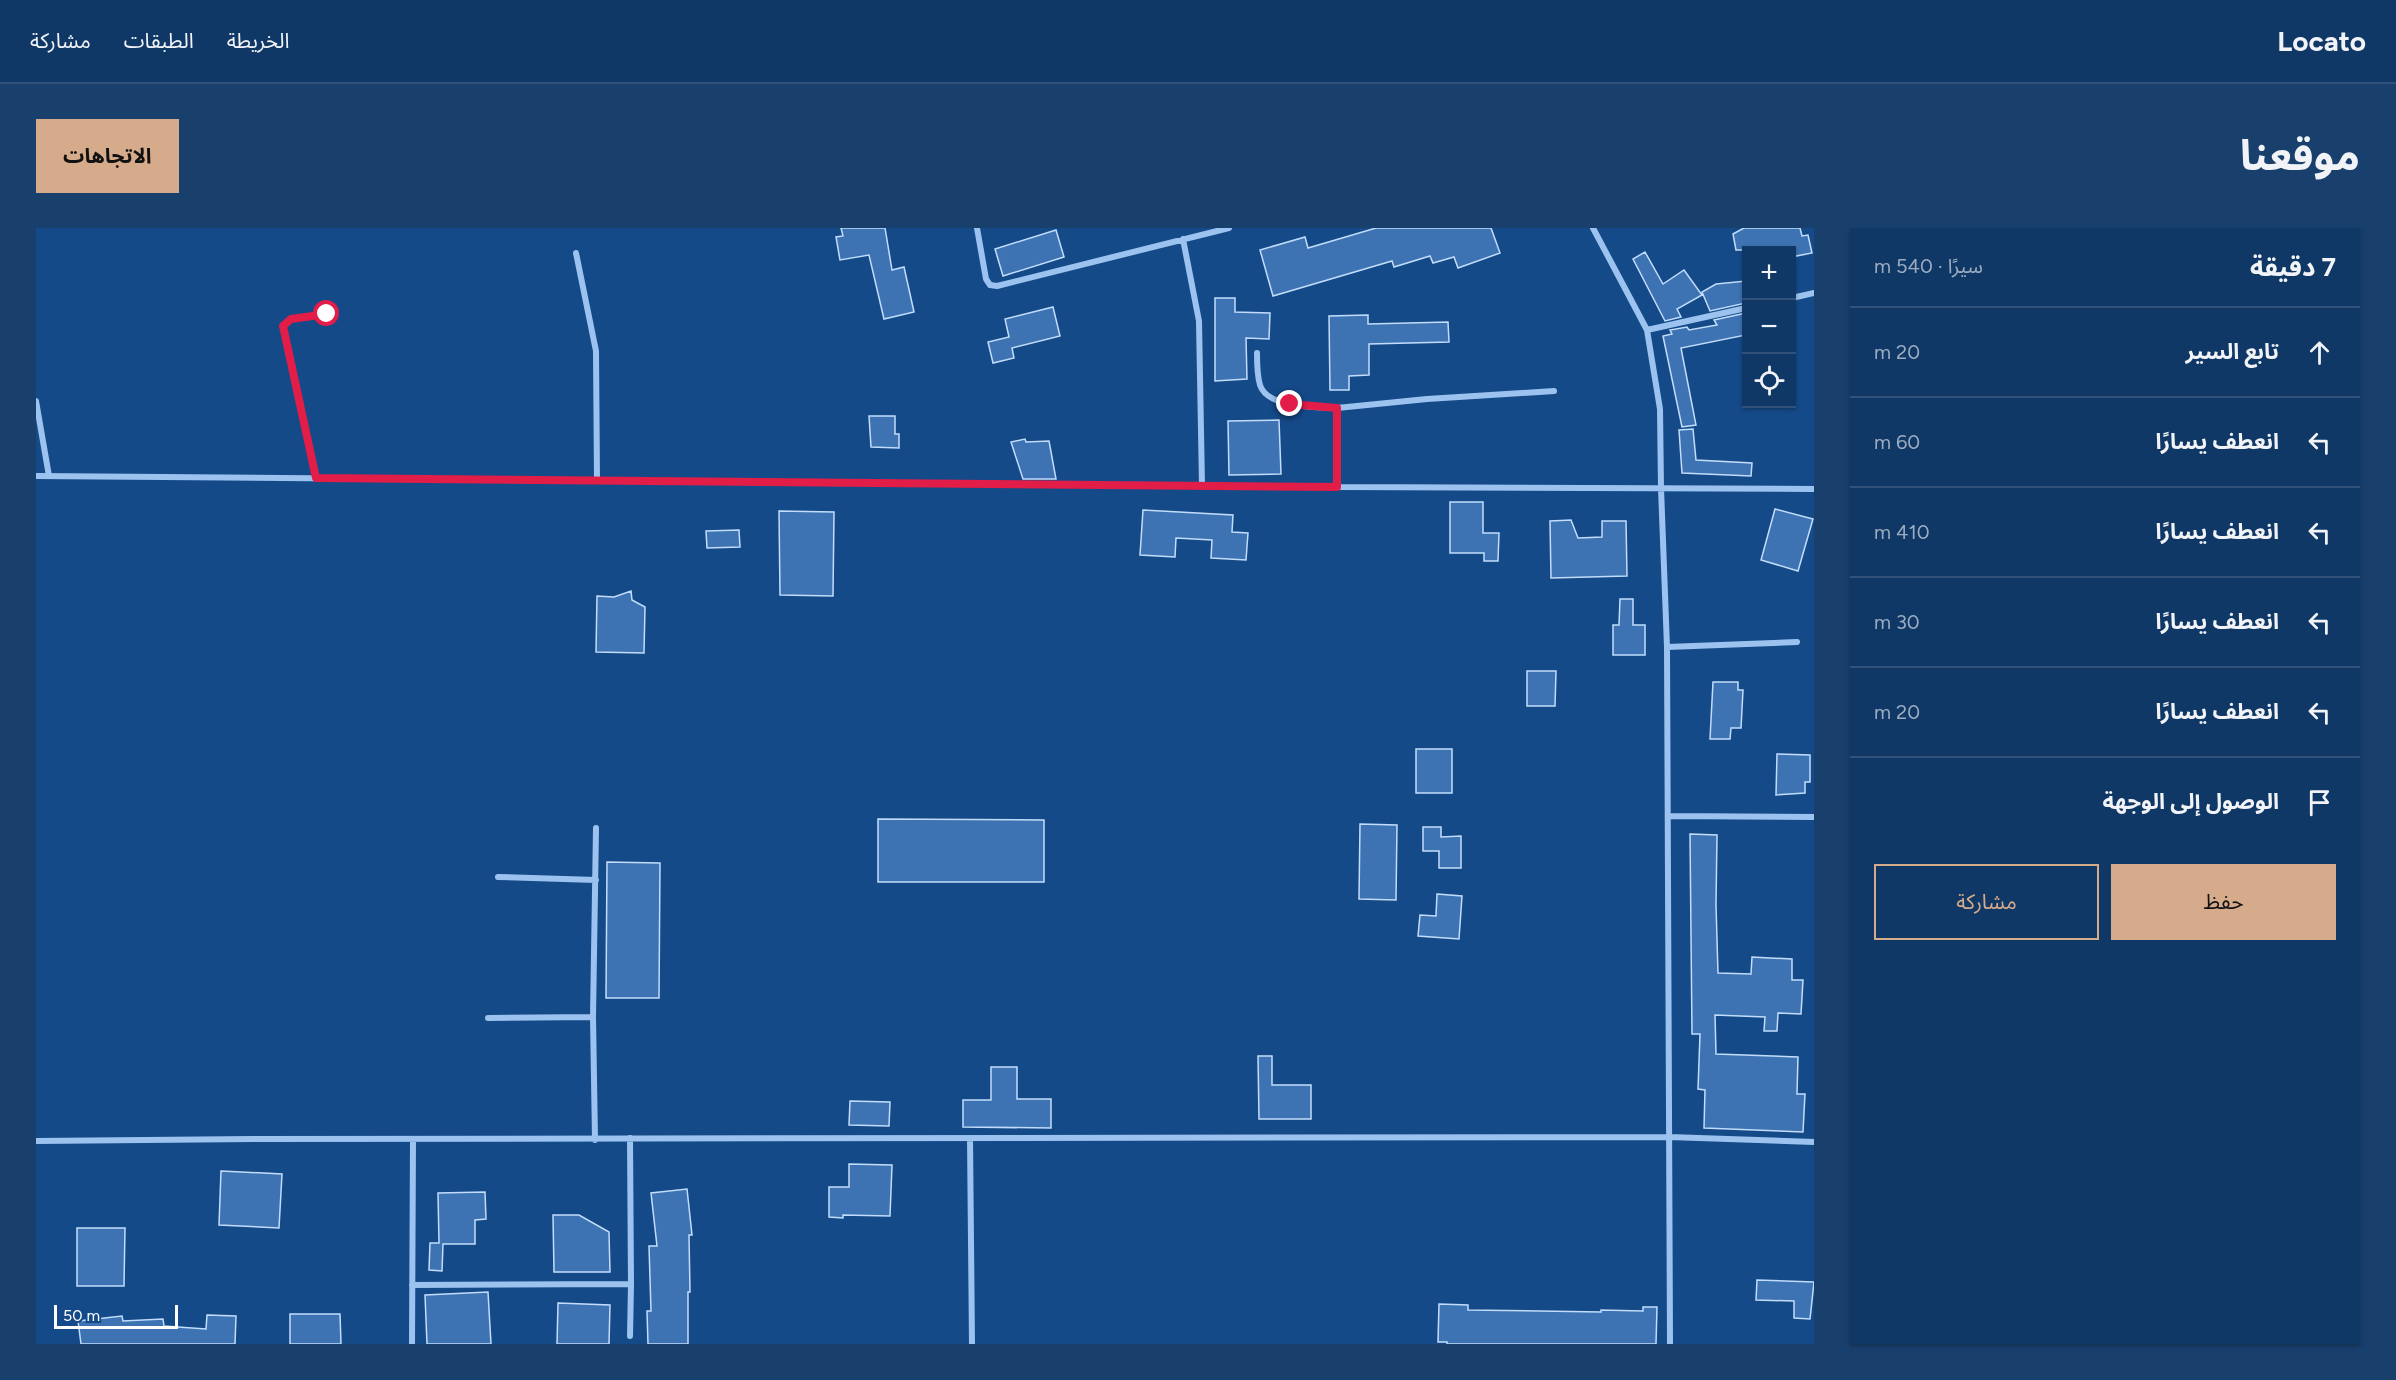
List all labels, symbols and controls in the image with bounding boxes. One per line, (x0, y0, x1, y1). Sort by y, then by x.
text: Locato (2277, 24, 2366, 58)
text: مشاركة (30, 28, 91, 53)
text: الطبقات (124, 28, 194, 53)
text: الخريطة (227, 28, 290, 53)
button: الاتجاهات (36, 119, 179, 193)
text: موقعنا (2240, 130, 2360, 181)
map controls (1742, 246, 1796, 408)
button: + (1742, 246, 1796, 300)
text: 7 دقيقة (2250, 251, 2336, 283)
text: سيرًا · 540 m (1874, 254, 1983, 278)
route start (313, 300, 339, 326)
button: − (1742, 300, 1796, 354)
icon: ahead (2303, 336, 2336, 369)
text: تابع السير (2185, 338, 2279, 365)
text: 20 m (1874, 340, 1920, 364)
button: locate (1742, 354, 1796, 408)
route end (1276, 390, 1302, 416)
icon: left (2303, 426, 2336, 459)
text: انعطف يسارًا (2156, 428, 2279, 455)
text: 60 m (1874, 430, 1920, 454)
icon: left (2303, 516, 2336, 549)
text: انعطف يسارًا (2156, 518, 2279, 545)
text: 410 m (1874, 520, 1929, 544)
icon: left (2303, 606, 2336, 639)
text: انعطف يسارًا (2156, 608, 2279, 635)
text: 30 m (1874, 610, 1920, 634)
icon: left (2303, 696, 2336, 729)
text: انعطف يسارًا (2156, 698, 2279, 725)
text: 20 m (1874, 700, 1920, 724)
icon: arrive (2303, 786, 2336, 819)
text: الوصول إلى الوجهة (2102, 788, 2279, 815)
button: مشاركة (1874, 864, 2099, 940)
button: حفظ (2111, 864, 2336, 940)
scale bar (54, 1302, 178, 1330)
text: 50 m (63, 1306, 100, 1325)

